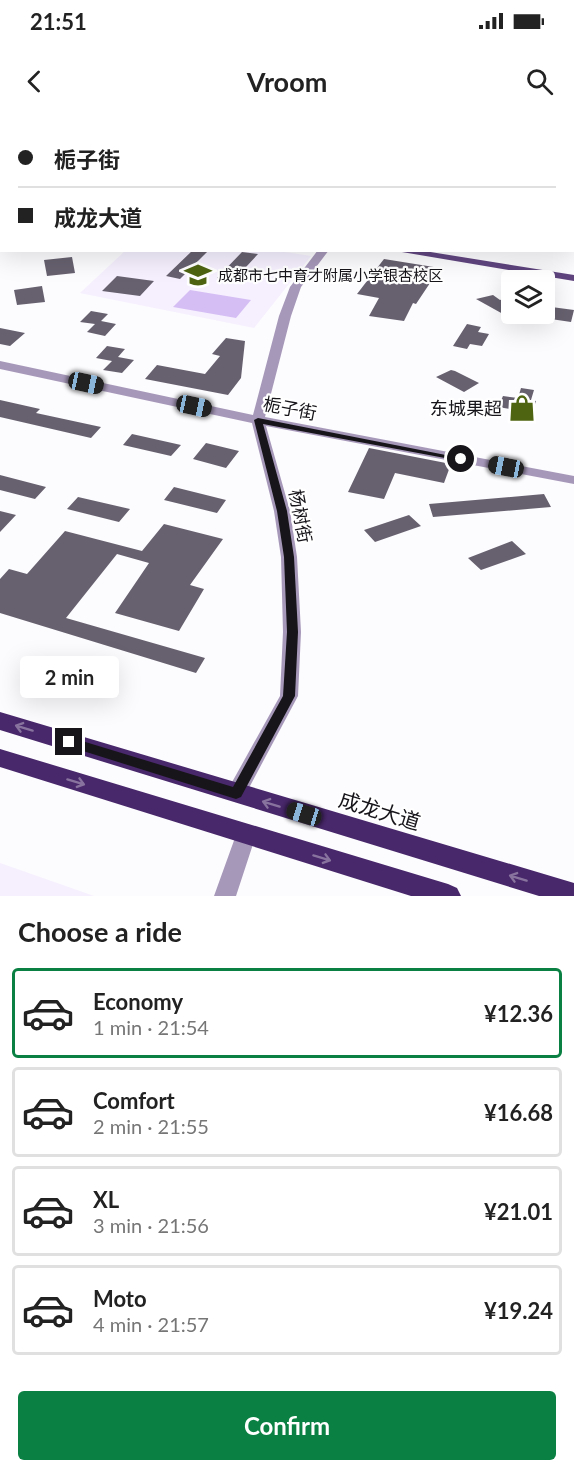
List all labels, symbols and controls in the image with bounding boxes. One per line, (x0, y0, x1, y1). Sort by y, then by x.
text: 21:51 (30, 8, 87, 35)
icon: back (18, 65, 51, 98)
text: Vroom (247, 65, 327, 98)
icon: search (523, 65, 556, 98)
text: 栀子街 (54, 146, 120, 173)
text: 成龙大道 (54, 204, 142, 231)
school or university icon: 成都市七中育才附属小学银杏校区 (183, 260, 213, 290)
place label: 成都市七中育才附属小学银杏校区 (218, 266, 443, 284)
map controls (501, 270, 555, 324)
button: layers (501, 270, 555, 324)
car (67, 370, 105, 396)
street label: 栀子街 (261, 392, 319, 424)
car (175, 393, 213, 419)
shop icon: 东城果超 (507, 393, 537, 423)
place label: 东城果超 (430, 397, 502, 419)
route start (447, 445, 474, 472)
car (487, 455, 525, 479)
street label: 杨树街 (285, 487, 317, 545)
callout: 2 min (20, 655, 118, 697)
text: 2 min (45, 665, 94, 689)
one-way arrow (15, 722, 34, 733)
route end (55, 728, 82, 755)
one-way arrow (66, 777, 85, 788)
street label: 成龙大道 (336, 786, 424, 834)
one-way arrow (262, 798, 281, 809)
car (284, 800, 324, 828)
one-way arrow (312, 853, 331, 864)
one-way arrow (509, 872, 528, 883)
text: Choose a ride (18, 915, 182, 948)
icon: car (21, 986, 75, 1040)
text: Economy (93, 988, 183, 1015)
text: ¥12.36 (484, 1000, 553, 1027)
text: 1 min · 21:54 (93, 1015, 209, 1039)
icon: car (21, 1085, 75, 1139)
text: Comfort (93, 1087, 175, 1114)
text: ¥16.68 (484, 1099, 553, 1126)
text: 2 min · 21:55 (93, 1114, 209, 1138)
icon: car (21, 1184, 75, 1238)
text: XL (93, 1186, 119, 1213)
text: ¥21.01 (484, 1198, 553, 1225)
text: 3 min · 21:56 (93, 1213, 209, 1237)
icon: car (21, 1283, 75, 1337)
text: Moto (93, 1285, 147, 1312)
text: ¥19.24 (484, 1297, 553, 1324)
text: 4 min · 21:57 (93, 1312, 209, 1336)
button: Confirm (18, 1391, 556, 1460)

